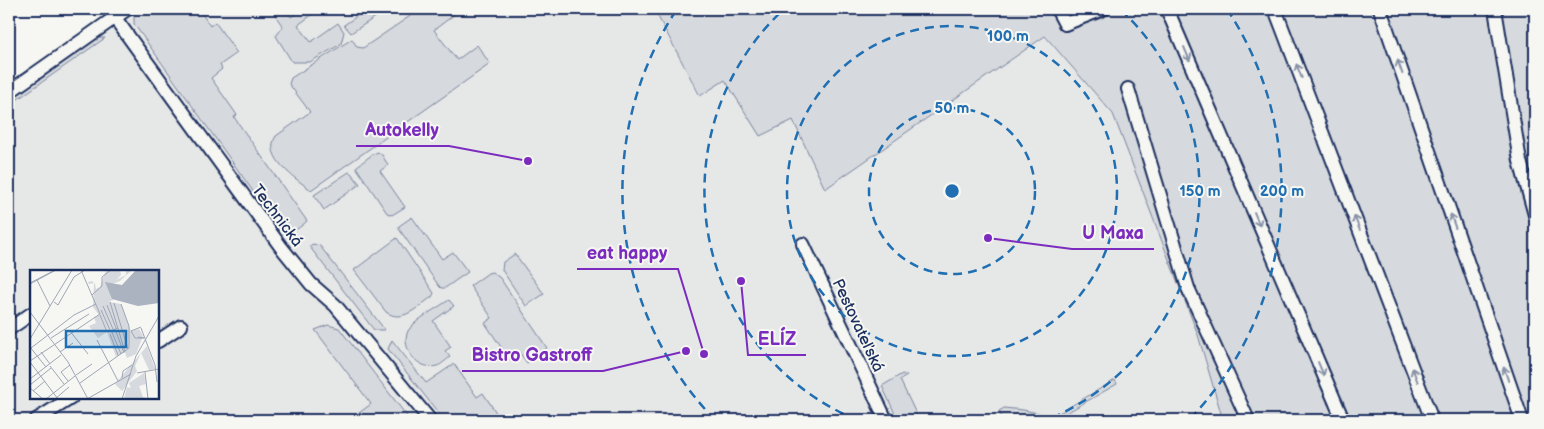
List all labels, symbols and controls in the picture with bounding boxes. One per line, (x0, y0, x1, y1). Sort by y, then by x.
text: 100 m (987, 27, 1029, 46)
one-way arrow (1182, 46, 1192, 61)
one-way arrow (1395, 60, 1404, 75)
one-way arrow (1294, 64, 1303, 79)
text: 50 m (935, 99, 970, 118)
callout: Autokelly (356, 113, 449, 146)
text: Autokelly (364, 120, 440, 141)
street label: Technická (247, 181, 306, 251)
centre of rings (943, 182, 961, 200)
text: 150 m (1179, 182, 1221, 201)
text: 200 m (1260, 182, 1304, 201)
one-way arrow (1253, 211, 1263, 226)
one-way arrow (1448, 213, 1457, 229)
callout: U Maxa (1072, 216, 1154, 249)
one-way arrow (1352, 216, 1361, 231)
text: U Maxa (1082, 223, 1144, 244)
callout: eat happy (577, 236, 678, 269)
text: eat happy (587, 243, 668, 264)
inset map (30, 270, 159, 399)
street label: Pestovateľská (828, 276, 887, 375)
callout: ELÍZ (748, 322, 806, 355)
text: ELÍZ (758, 326, 796, 350)
callout: Bistro Gastroff (462, 338, 603, 371)
text: Bistro Gastroff (472, 345, 593, 366)
one-way arrow (1316, 361, 1326, 376)
one-way arrow (1501, 367, 1510, 382)
one-way arrow (1410, 368, 1419, 383)

